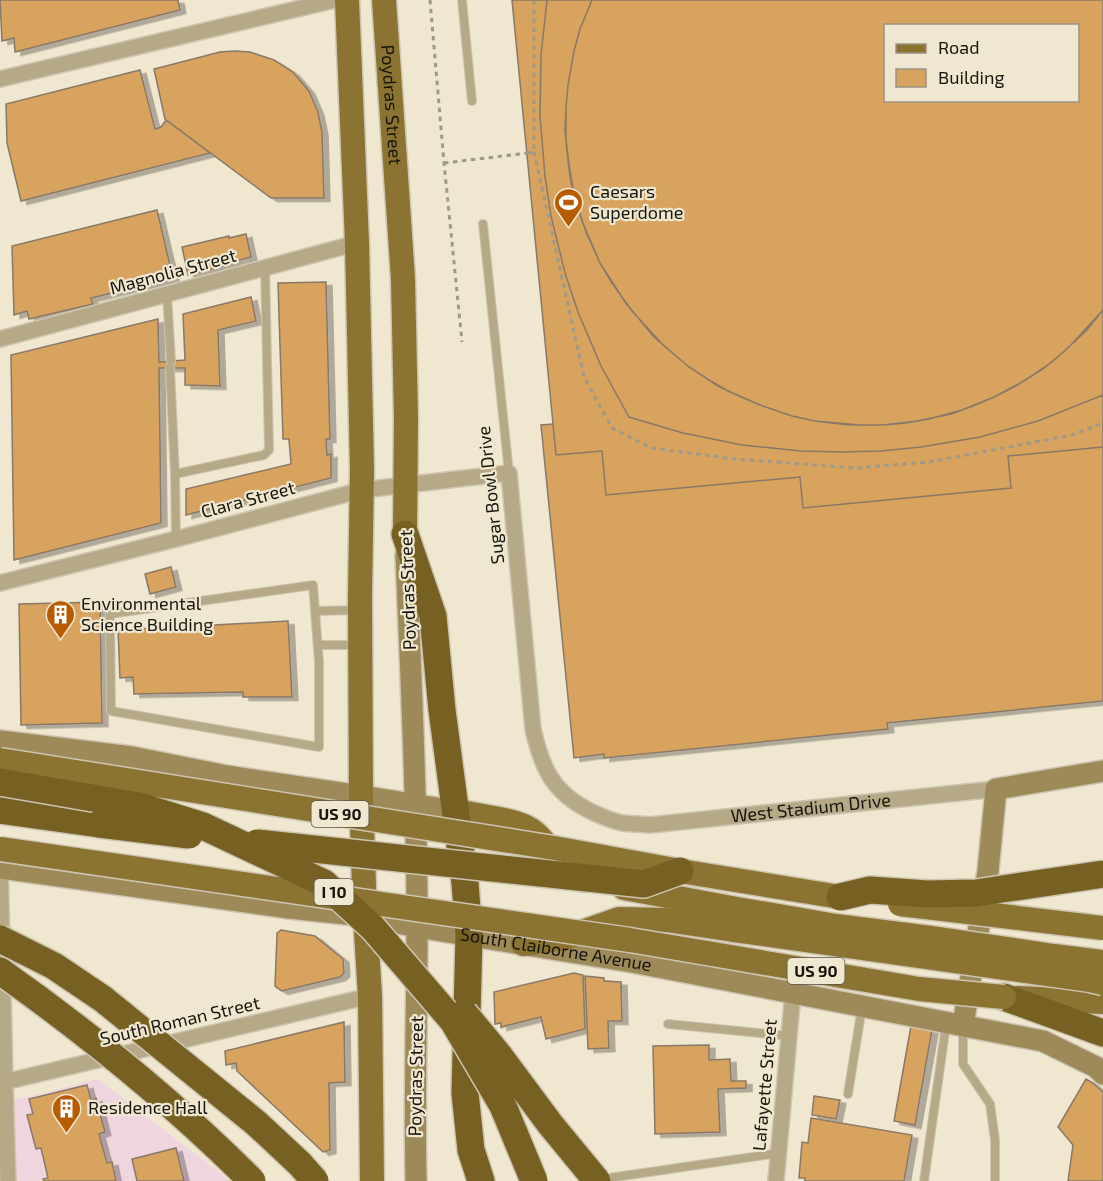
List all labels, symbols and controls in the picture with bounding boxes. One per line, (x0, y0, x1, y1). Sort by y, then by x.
legend (884, 24, 1079, 102)
text: Road (938, 36, 979, 58)
street label: Poydras Street (377, 44, 407, 166)
text: Building (938, 66, 1005, 88)
place label: Caesars Superdome (590, 180, 683, 223)
sports icon: Caesars Superdome (553, 186, 585, 228)
street label: Magnolia Street (107, 244, 239, 298)
street label: Sugar Bowl Drive (472, 425, 508, 565)
street label: Clara Street (198, 476, 297, 522)
street label: Poydras Street (394, 529, 420, 651)
place label: Environmental Science Building (81, 592, 213, 635)
building icon: Environmental Science Building (44, 598, 76, 640)
street label: West Stadium Drive (730, 788, 892, 827)
road number: US 90 (312, 801, 368, 827)
road number: I 10 (314, 879, 354, 905)
street label: South Claiborne Avenue (459, 922, 654, 976)
road number: US 90 (788, 958, 844, 984)
street label: South Roman Street (98, 991, 262, 1049)
street label: Poydras Street (403, 1015, 427, 1136)
street label: Lafayette Street (747, 1018, 781, 1152)
building icon: Residence Hall (51, 1092, 83, 1134)
place label: Residence Hall (88, 1096, 208, 1118)

